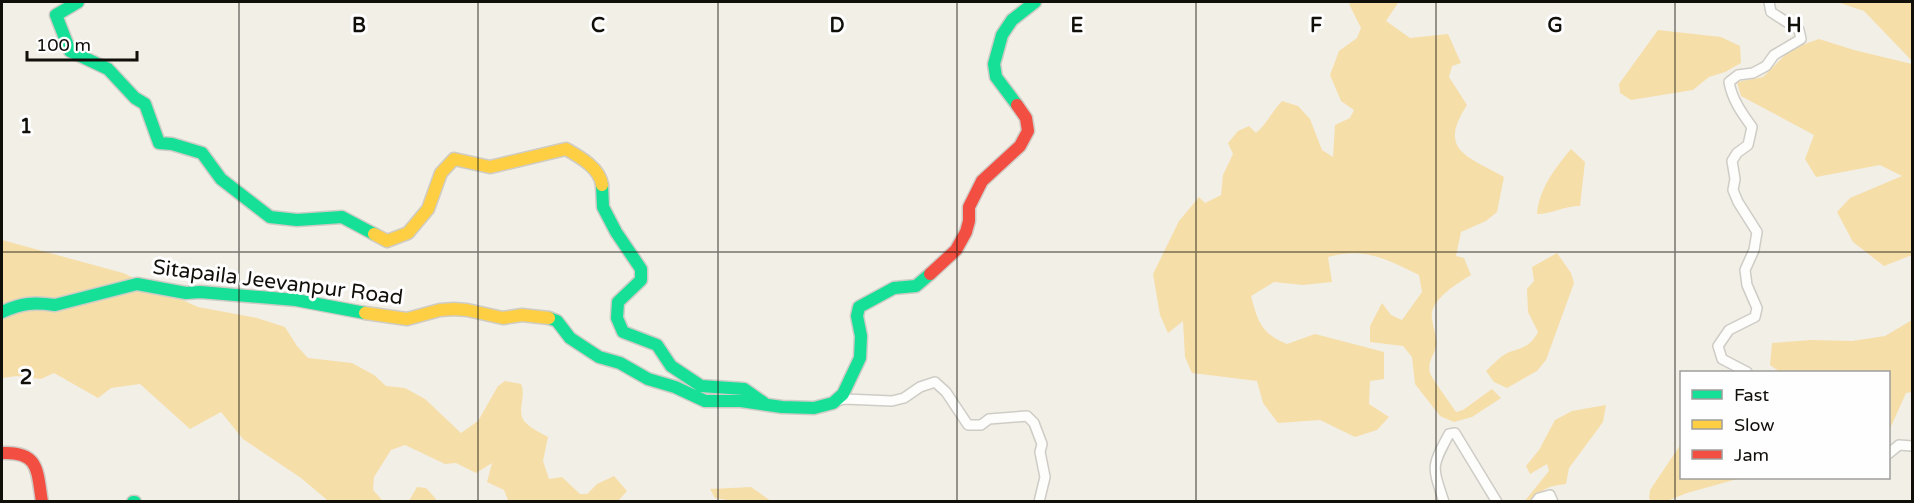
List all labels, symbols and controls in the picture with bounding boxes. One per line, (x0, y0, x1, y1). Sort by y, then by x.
text: B (352, 14, 366, 38)
text: C (591, 14, 605, 38)
text: D (829, 14, 845, 38)
text: E (1071, 14, 1084, 38)
text: F (1310, 14, 1322, 38)
text: G (1547, 14, 1563, 38)
text: H (1786, 14, 1802, 38)
scale bar (27, 24, 136, 62)
text: 100 m (36, 34, 91, 56)
text: 1 (20, 115, 32, 139)
street label: Sitapaila Jeevanpur Road (151, 255, 404, 310)
text: 2 (20, 366, 32, 390)
legend (1680, 371, 1890, 479)
text: Fast (1734, 384, 1769, 406)
text: Slow (1734, 414, 1775, 436)
text: Jam (1734, 444, 1769, 466)

